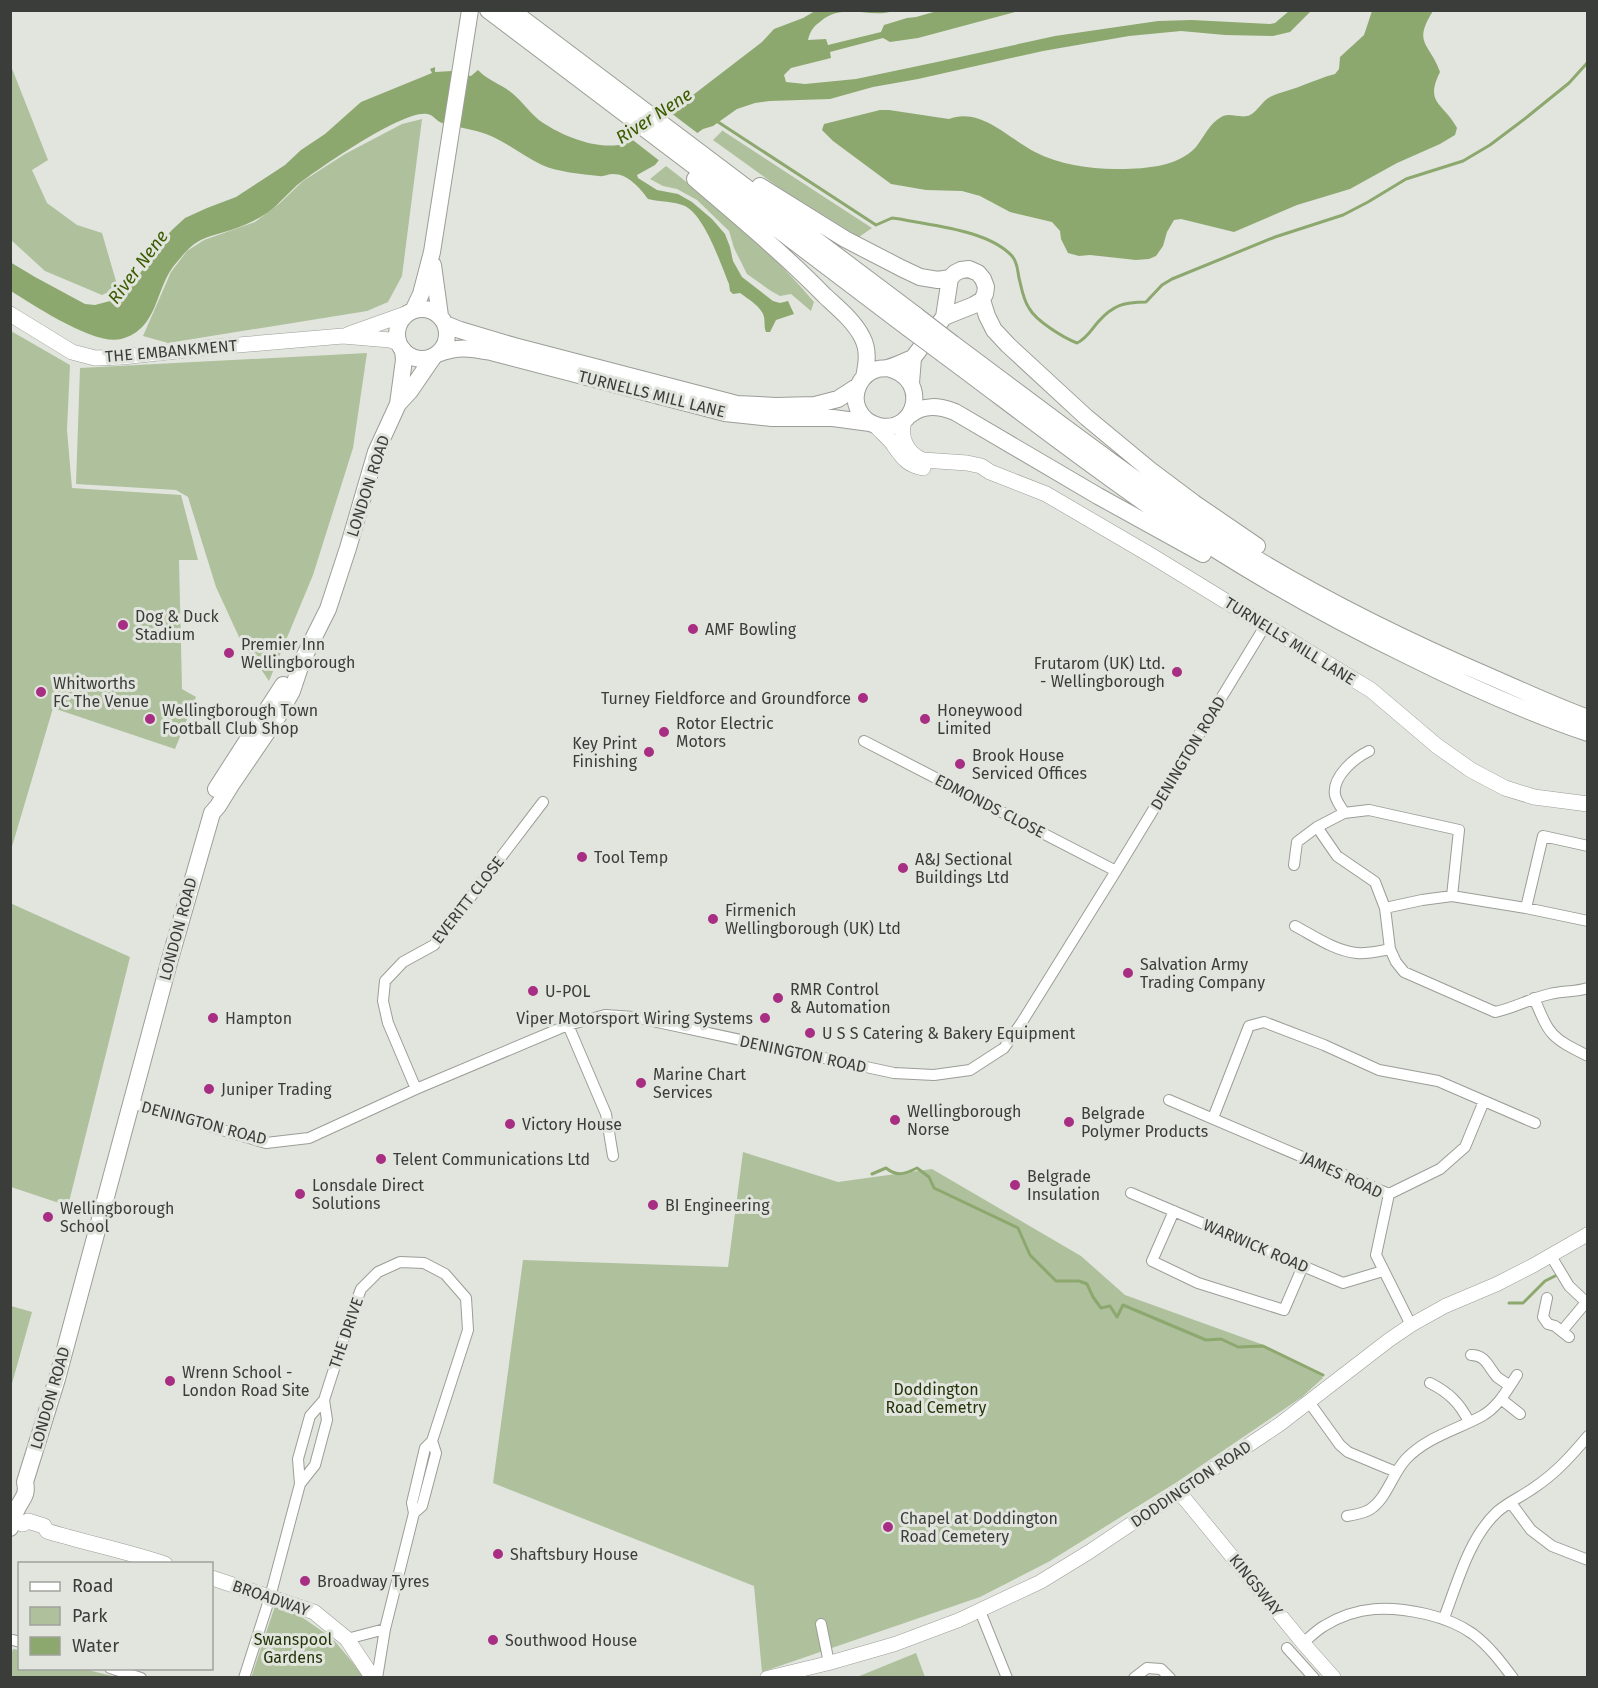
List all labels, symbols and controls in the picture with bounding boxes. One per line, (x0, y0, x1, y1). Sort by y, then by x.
water label: River Nene (612, 83, 696, 149)
water label: River Nene (103, 226, 173, 308)
street label: THE EMBANKMENT (104, 336, 238, 366)
street label: TURNELLS MILL LANE (577, 367, 727, 421)
street label: LONDON ROAD (343, 433, 393, 539)
street label: TURNELLS MILL LANE (1221, 593, 1359, 689)
place label: Dog & Duck Stadium (135, 607, 219, 644)
marker: Dog & Duck Stadium (116, 618, 130, 632)
place label: AMF Bowling (705, 620, 797, 639)
marker: AMF Bowling (686, 622, 700, 636)
place label: Premier Inn Wellingborough (241, 635, 355, 672)
marker: Premier Inn Wellingborough (222, 646, 236, 660)
place label: Frutarom (UK) Ltd. - Wellingborough (1034, 654, 1165, 691)
marker: Frutarom (UK) Ltd. - Wellingborough (1170, 665, 1184, 679)
place label: Whitworths FC The Venue (53, 674, 149, 711)
marker: Whitworths FC The Venue (34, 685, 48, 699)
place label: Turney Fieldforce and Groundforce (601, 689, 851, 708)
marker: Turney Fieldforce and Groundforce (856, 691, 870, 705)
street label: DENINGTON ROAD (1147, 693, 1229, 813)
place label: Wellingborough Town Football Club Shop (162, 701, 318, 738)
place label: Honeywood Limited (937, 701, 1023, 738)
marker: Wellingborough Town Football Club Shop (143, 712, 157, 726)
marker: Honeywood Limited (918, 712, 932, 726)
place label: Rotor Electric Motors (676, 714, 774, 751)
marker: Rotor Electric Motors (657, 725, 671, 739)
place label: Key Print Finishing (572, 734, 638, 771)
marker: Key Print Finishing (642, 745, 656, 759)
place label: Brook House Serviced Offices (972, 746, 1087, 783)
marker: Brook House Serviced Offices (953, 757, 967, 771)
street label: EDMONDS CLOSE (932, 770, 1048, 842)
place label: Tool Temp (594, 848, 668, 867)
marker: Tool Temp (575, 850, 589, 864)
place label: A&J Sectional Buildings Ltd (915, 850, 1012, 887)
street label: EVERITT CLOSE (428, 852, 508, 948)
marker: A&J Sectional Buildings Ltd (896, 861, 910, 875)
street label: LONDON ROAD (155, 875, 201, 983)
place label: Firmenich Wellingborough (UK) Ltd (725, 901, 901, 938)
marker: Firmenich Wellingborough (UK) Ltd (706, 912, 720, 926)
place label: Salvation Army Trading Company (1140, 955, 1265, 992)
marker: Salvation Army Trading Company (1121, 966, 1135, 980)
place label: RMR Control & Automation (790, 980, 891, 1017)
place label: U-POL (545, 982, 590, 1001)
marker: U-POL (526, 984, 540, 998)
marker: RMR Control & Automation (771, 991, 785, 1005)
place label: Hampton (225, 1009, 292, 1028)
place label: Viper Motorsport Wiring Systems (516, 1009, 753, 1028)
marker: Hampton (206, 1011, 220, 1025)
marker: Viper Motorsport Wiring Systems (758, 1011, 772, 1025)
place label: U S S Catering & Bakery Equipment (822, 1024, 1075, 1043)
marker: U S S Catering & Bakery Equipment (803, 1026, 817, 1040)
street label: DENINGTON ROAD (738, 1031, 868, 1077)
place label: Marine Chart Services (653, 1065, 746, 1102)
marker: Marine Chart Services (634, 1076, 648, 1090)
place label: Juniper Trading (221, 1080, 332, 1099)
marker: Juniper Trading (202, 1082, 216, 1096)
street label: DENINGTON ROAD (139, 1097, 269, 1149)
place label: Wellingborough Norse (907, 1102, 1021, 1139)
place label: Belgrade Polymer Products (1081, 1104, 1208, 1141)
marker: Wellingborough Norse (888, 1113, 902, 1127)
place label: Victory House (522, 1115, 622, 1134)
marker: Belgrade Polymer Products (1062, 1115, 1076, 1129)
marker: Victory House (503, 1117, 517, 1131)
street label: JAMES ROAD (1298, 1148, 1386, 1202)
place label: Telent Communications Ltd (393, 1150, 590, 1169)
marker: Telent Communications Ltd (374, 1152, 388, 1166)
place label: Belgrade Insulation (1027, 1167, 1100, 1204)
place label: Lonsdale Direct Solutions (312, 1176, 424, 1213)
marker: Belgrade Insulation (1008, 1178, 1022, 1192)
marker: Lonsdale Direct Solutions (293, 1187, 307, 1201)
place label: BI Engineering (665, 1196, 770, 1215)
marker: BI Engineering (646, 1198, 660, 1212)
place label: Wellingborough School (60, 1199, 174, 1236)
marker: Wellingborough School (41, 1210, 55, 1224)
street label: WARWICK ROAD (1200, 1215, 1312, 1277)
street label: THE DRIVE (325, 1295, 367, 1371)
street label: LONDON ROAD (26, 1345, 74, 1451)
place label: Wrenn School - London Road Site (182, 1363, 309, 1400)
marker: Wrenn School - London Road Site (163, 1374, 177, 1388)
park label: Doddington Road Cemetry (886, 1380, 986, 1417)
street label: DODDINGTON ROAD (1127, 1437, 1255, 1531)
place label: Chapel at Doddington Road Cemetery (900, 1509, 1058, 1546)
marker: Chapel at Doddington Road Cemetery (881, 1520, 895, 1534)
place label: Shaftsbury House (510, 1545, 638, 1564)
marker: Shaftsbury House (491, 1547, 505, 1561)
street label: KINGSWAY (1225, 1550, 1287, 1620)
legend (18, 1562, 213, 1670)
place label: Broadway Tyres (317, 1572, 429, 1591)
marker: Broadway Tyres (298, 1574, 312, 1588)
text: Road (72, 1575, 114, 1597)
street label: BROADWAY (230, 1576, 312, 1620)
text: Park (72, 1605, 108, 1627)
park label: Swanspool Gardens (254, 1630, 333, 1667)
place label: Southwood House (505, 1631, 637, 1650)
marker: Southwood House (486, 1633, 500, 1647)
text: Water (72, 1635, 119, 1657)

